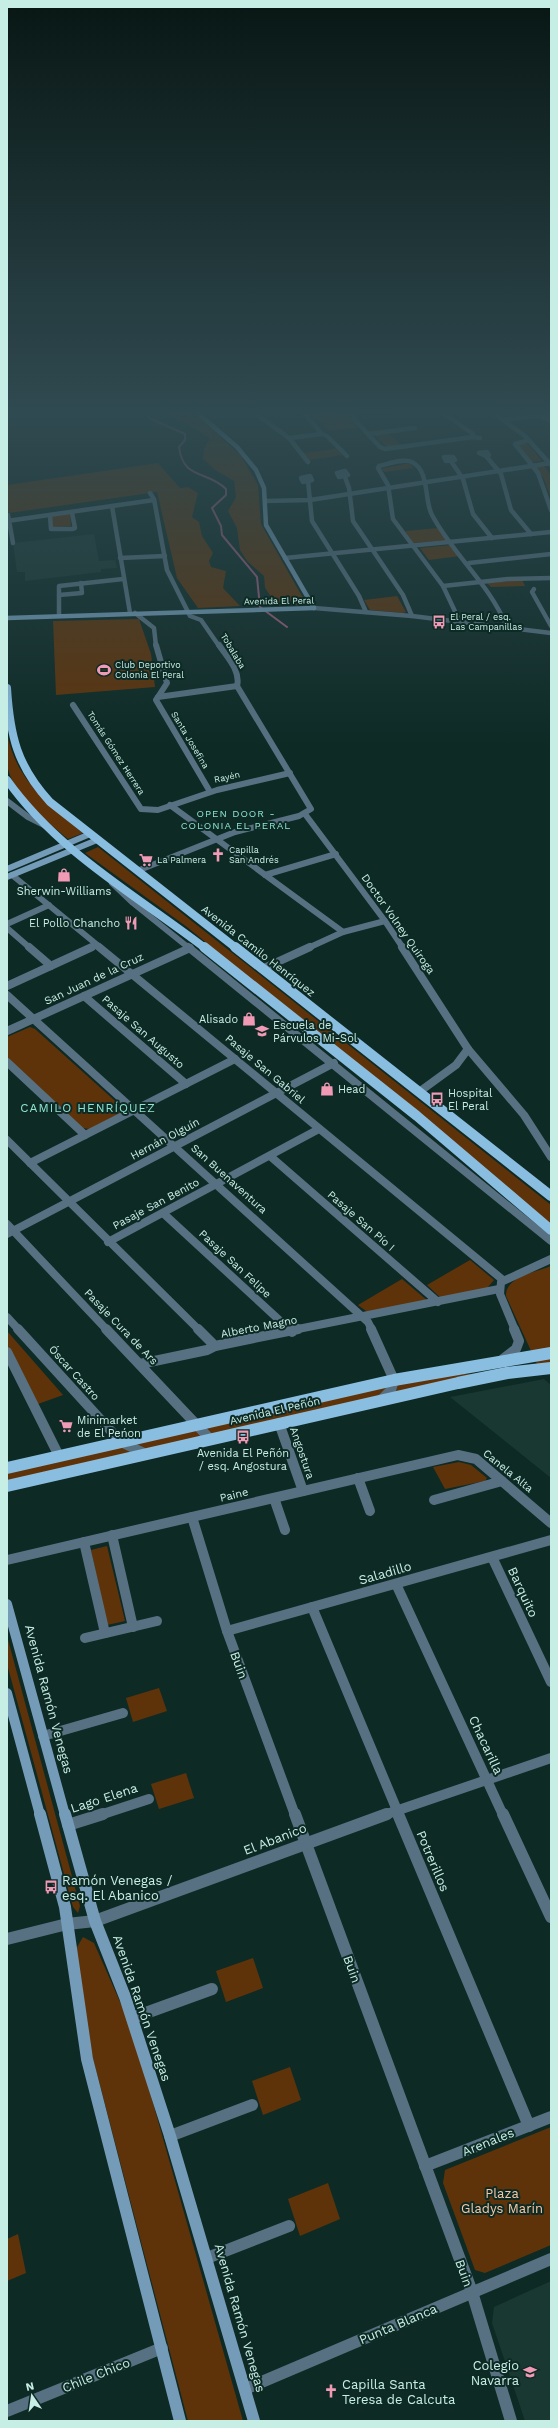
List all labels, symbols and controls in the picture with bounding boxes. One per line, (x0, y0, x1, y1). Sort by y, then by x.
street label: Avenida El Peral (244, 595, 314, 607)
place label: El Peral / esq. Las Campanillas (450, 612, 522, 632)
bus stop icon: El Peral / esq. Las Campanillas (431, 614, 447, 630)
street label: Tobalaba (219, 632, 247, 670)
place label: Club Deportivo Colonia El Peral (115, 660, 184, 680)
sports icon: Club Deportivo Colonia El Peral (96, 662, 112, 678)
street label: Tomás Gómez Herrera (85, 709, 147, 797)
street label: Santa Josefina (169, 710, 211, 770)
street label: Rayén (213, 769, 241, 785)
district label: OPEN DOOR - COLONIA EL PERAL (181, 808, 291, 831)
place label: Capilla San Andrés (229, 845, 279, 865)
church icon: Capilla San Andrés (210, 847, 226, 863)
supermarket icon: La Palmera (138, 852, 154, 868)
place label: La Palmera (157, 855, 206, 865)
shop icon: Sherwin-Williams (56, 867, 72, 883)
street label: Doctor Volney Quiroga (359, 872, 437, 976)
place label: Sherwin-Williams (17, 885, 111, 898)
street label: Avenida Camilo Henríquez (199, 903, 318, 1000)
restaurant icon: El Pollo Chancho (123, 915, 139, 931)
place label: El Pollo Chancho (29, 917, 120, 930)
street label: San Juan de la Cruz (42, 950, 146, 1008)
street label: Pasaje San Augusto (99, 993, 187, 1071)
shop icon: Alisado (241, 1011, 257, 1027)
place label: Alisado (199, 1013, 238, 1026)
place label: Escuela de Párvulos Mi-Sol (273, 1019, 358, 1045)
school or university icon: Escuela de Párvulos Mi-Sol (254, 1023, 270, 1039)
street label: Pasaje San Gabriel (223, 1032, 308, 1106)
shop icon: Head (319, 1081, 335, 1097)
place label: Head (338, 1083, 365, 1096)
place label: Hospital El Peral (448, 1087, 493, 1113)
bus stop icon: Hospital El Peral (429, 1091, 445, 1107)
district label: CAMILO HENRÍQUEZ (20, 1101, 156, 1115)
street label: Hernán Olguín (128, 1115, 202, 1163)
street label: San Buenaventura (188, 1141, 270, 1217)
street label: Pasaje San Benito (110, 1176, 202, 1232)
street label: Pasaje San Pío I (325, 1188, 397, 1254)
street label: Pasaje San Felipe (196, 1227, 274, 1301)
street label: Pasaje Cura de Ars (82, 1286, 161, 1368)
street label: Alberto Magno (220, 1313, 298, 1341)
street label: Óscar Castro (46, 1342, 103, 1403)
street label: Avenida El Peñón (229, 1394, 321, 1428)
place label: Minimarket de El Peńon (77, 1414, 141, 1440)
supermarket icon: Minimarket de El Peńon (58, 1418, 74, 1434)
street label: Angostura (287, 1425, 317, 1481)
bus stop icon: Avenida El Peñón / esq. Angostura (235, 1429, 251, 1445)
place label: Avenida El Peñón / esq. Angostura (197, 1447, 289, 1473)
street label: Canela Alta (480, 1447, 536, 1495)
street label: Paine (218, 1485, 250, 1505)
street label: Saladillo (357, 1558, 413, 1588)
street label: Barquito (505, 1564, 541, 1620)
street label: Avenida Ramón Venegas (22, 1623, 76, 1775)
street label: Buin (227, 1649, 251, 1681)
street label: Chacarilla (466, 1713, 506, 1777)
street label: Lago Elena (69, 1780, 140, 1816)
street label: El Abanico (241, 1820, 309, 1858)
street label: Potrerillos (413, 1828, 453, 1894)
place label: Ramón Venegas / esq. El Abanico (62, 1873, 173, 1903)
bus stop icon: Ramón Venegas / esq. El Abanico (43, 1879, 59, 1895)
street label: Avenida Ramón Venegas (110, 1933, 174, 2083)
street label: Buin (340, 1953, 364, 1985)
street label: Arenales (460, 2125, 516, 2159)
park label: Plaza Gladys Marín (461, 2186, 543, 2216)
street label: Avenida Ramón Venegas (212, 2242, 268, 2394)
street label: Buin (452, 2257, 476, 2289)
street label: Punta Blanca (357, 2301, 440, 2347)
street label: Chile Chico (60, 2355, 132, 2395)
place label: Colegio Navarra (471, 2358, 520, 2388)
school or university icon: Colegio Navarra (522, 2364, 538, 2380)
north arrow (12, 2376, 52, 2416)
place label: Capilla Santa Teresa de Calcuta (342, 2377, 456, 2407)
text: N (24, 2379, 35, 2394)
church icon: Capilla Santa Teresa de Calcuta (323, 2383, 339, 2399)

